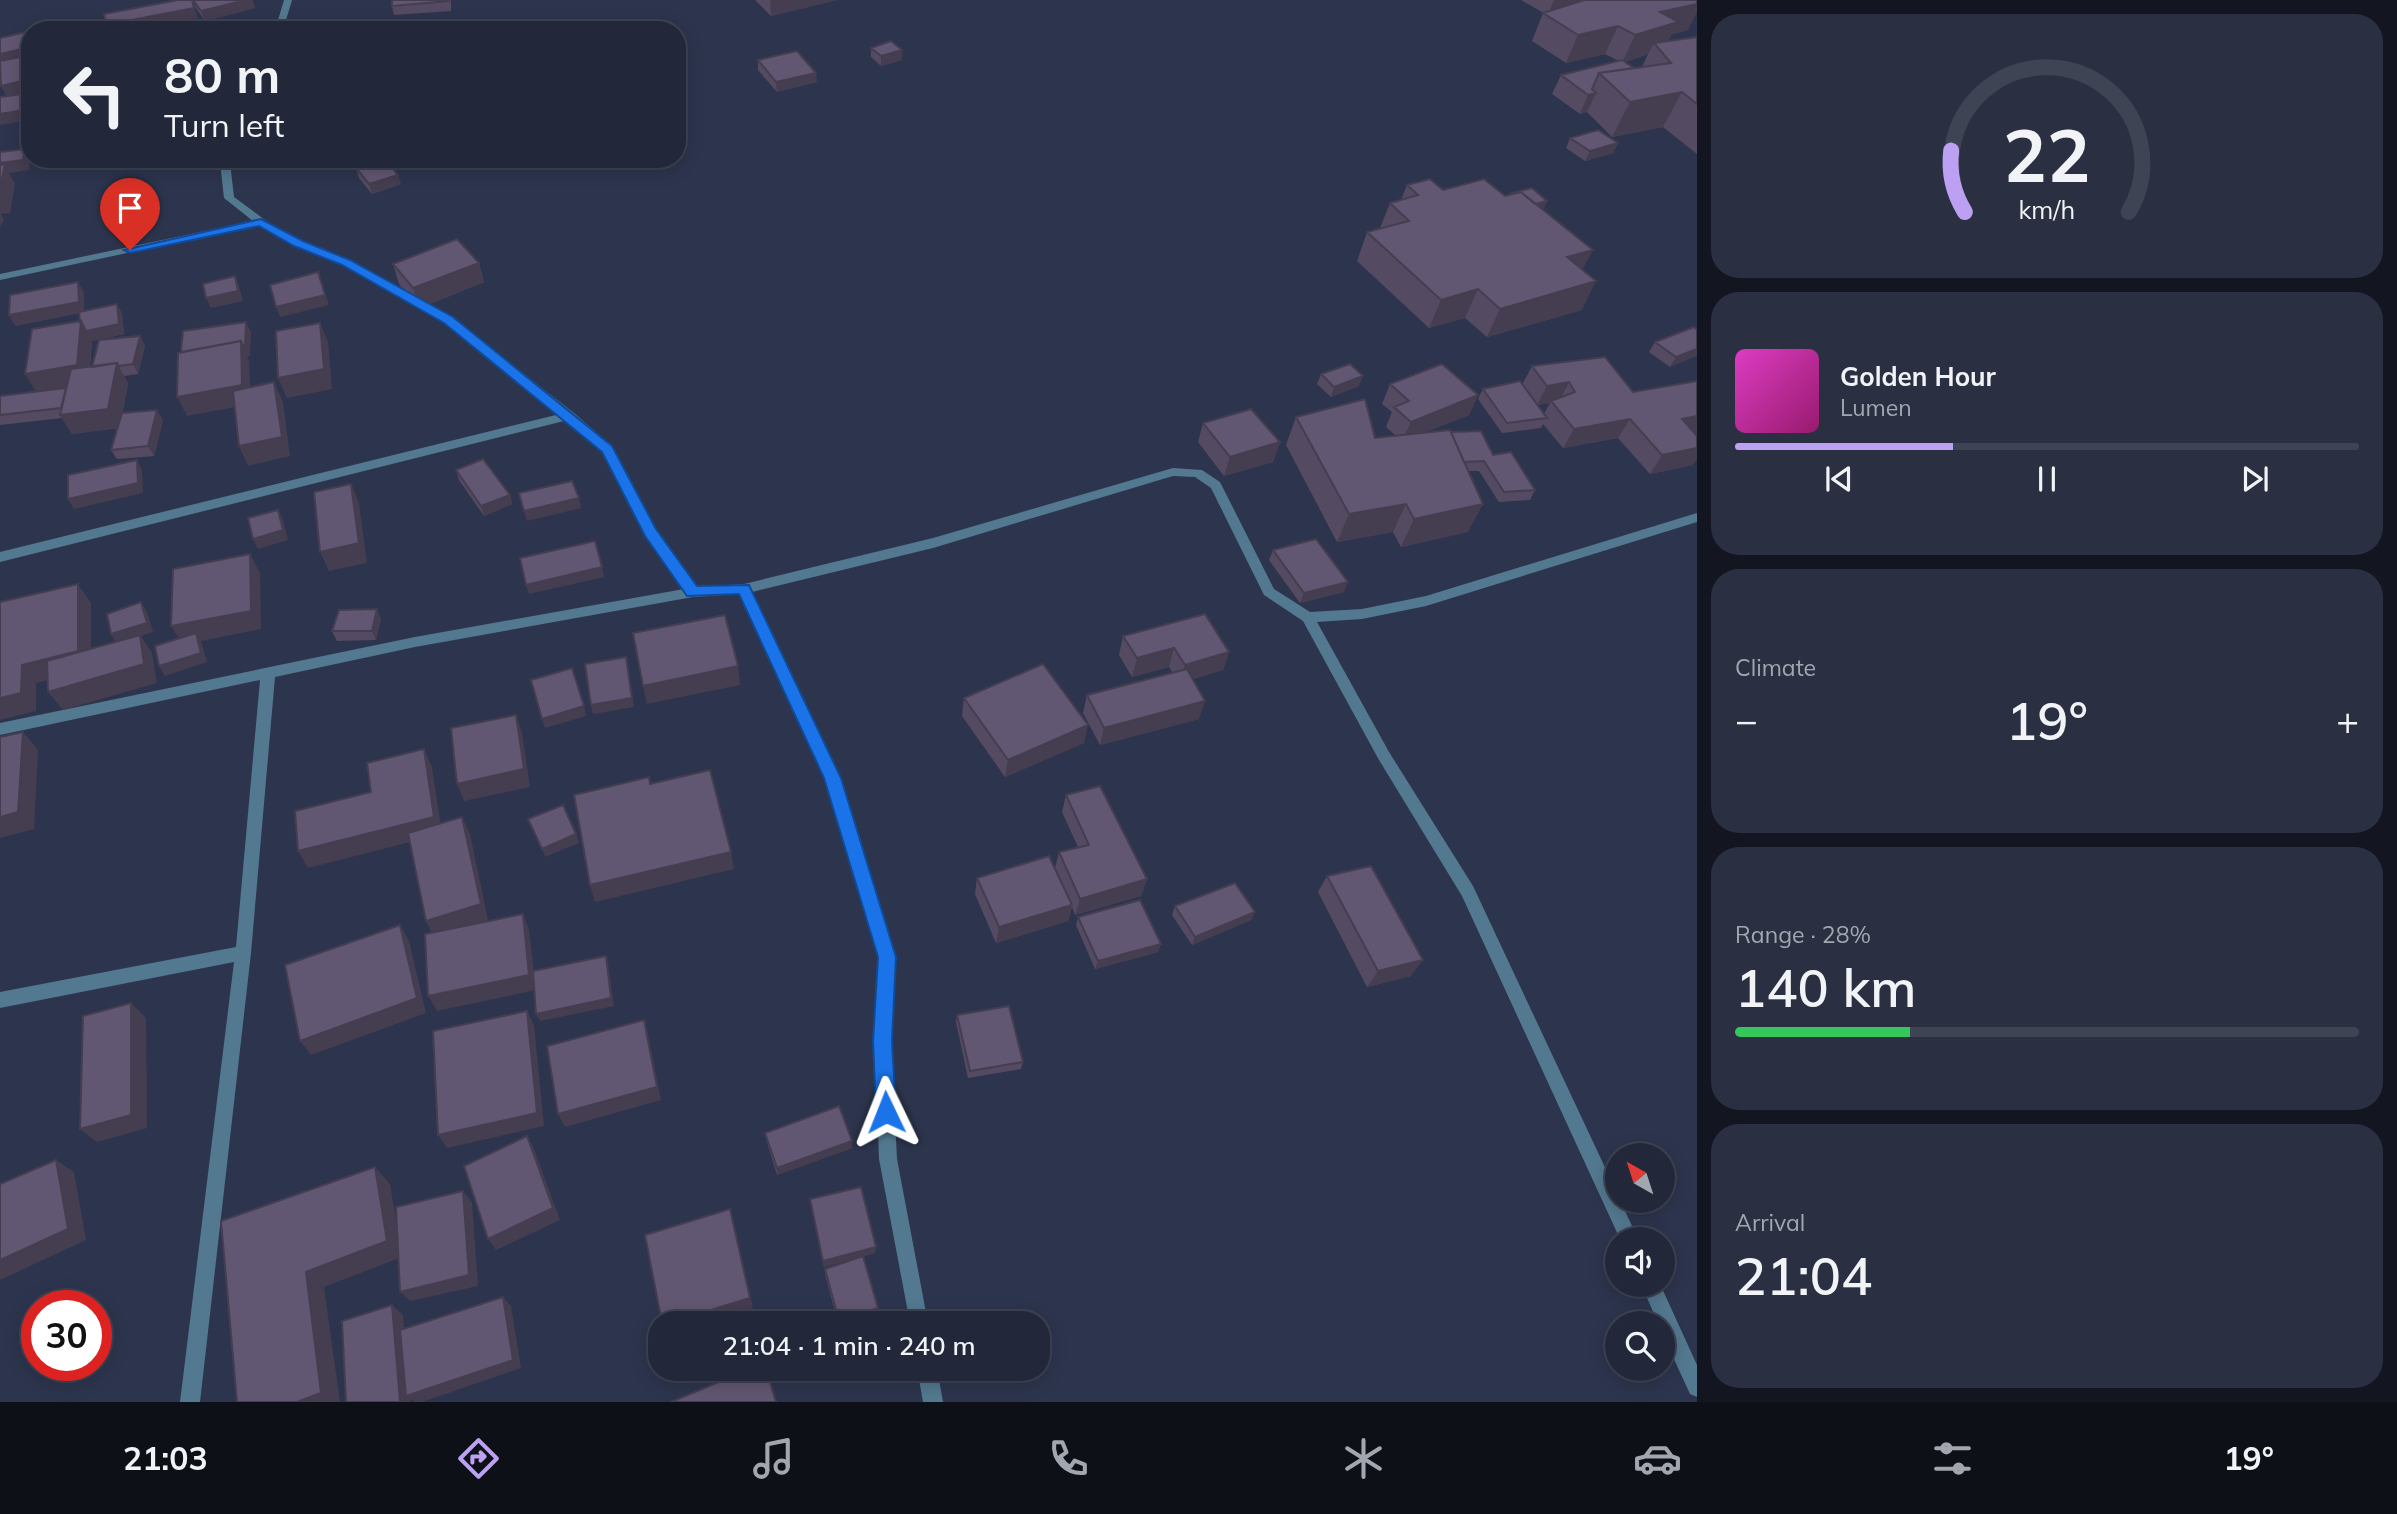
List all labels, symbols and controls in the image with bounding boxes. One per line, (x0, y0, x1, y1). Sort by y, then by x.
text: 80 m (164, 44, 280, 105)
icon: left (49, 49, 140, 140)
text: Turn left (164, 105, 284, 145)
text: 22 (2003, 109, 2091, 200)
pin (100, 178, 160, 250)
icon: arrive (111, 189, 149, 227)
text: km/h (2019, 194, 2075, 225)
text: Golden Hour (1840, 360, 1996, 393)
text: Lumen (1840, 393, 1912, 422)
icon: previous (1820, 460, 1858, 498)
icon: pause (2028, 460, 2066, 498)
icon: next (2236, 460, 2274, 498)
text: Climate (1735, 653, 1816, 682)
text: 19° (2006, 688, 2088, 753)
text: − (1735, 696, 1758, 744)
text: + (2336, 696, 2359, 744)
text: Range · 28% (1735, 920, 1871, 949)
text: 140 km (1735, 955, 1916, 1020)
position arrow (849, 1075, 923, 1149)
north arrow (1605, 1143, 1675, 1213)
map controls (1605, 1143, 1675, 1381)
text: Arrival (1735, 1208, 1805, 1237)
button: sound (1605, 1227, 1675, 1297)
text: 21:04 (1735, 1243, 1872, 1308)
speed limit sign: 30 (21, 1290, 112, 1381)
button: search (1605, 1311, 1675, 1381)
text: 21:04 · 1 min · 240 m (722, 1329, 976, 1362)
icon: directions (454, 1434, 503, 1483)
icon: music (749, 1434, 798, 1483)
icon: phone (1044, 1434, 1093, 1483)
icon: climate (1339, 1434, 1388, 1483)
icon: car (1633, 1434, 1682, 1483)
icon: filters (1928, 1434, 1977, 1483)
text: 21:03 (123, 1438, 208, 1478)
text: 19° (2223, 1438, 2274, 1478)

